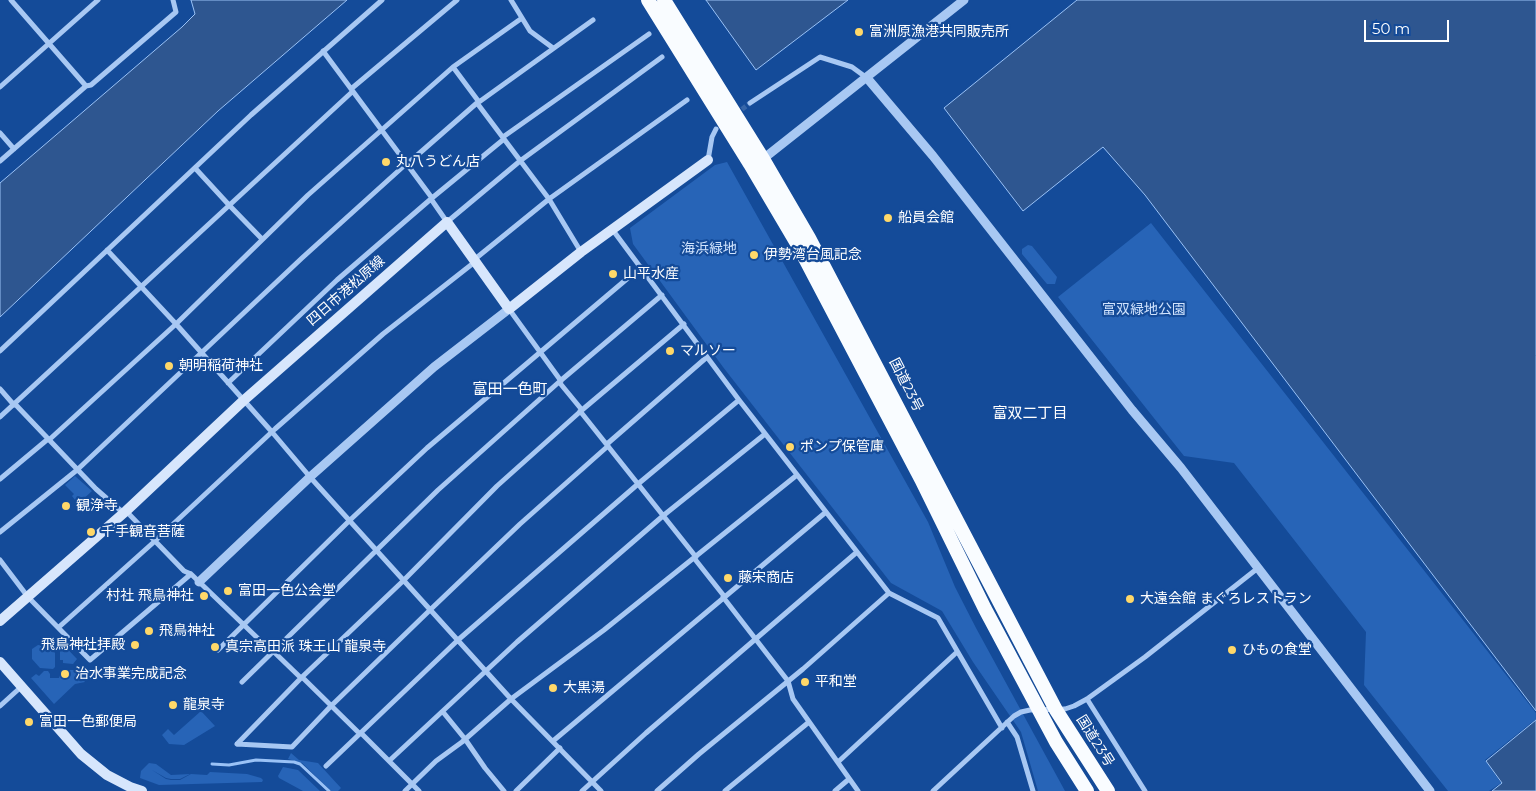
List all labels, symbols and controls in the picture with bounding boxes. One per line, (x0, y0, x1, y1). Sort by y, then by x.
scale bar (1366, 10, 1451, 42)
text: 50 m (1372, 19, 1410, 38)
place label: 富洲原漁港共同販売所 (869, 24, 1009, 40)
marker: 富洲原漁港共同販売所 (853, 26, 865, 38)
place label: 丸八うどん店 (396, 154, 480, 170)
marker: 丸八うどん店 (380, 156, 392, 168)
place label: 船員会館 (898, 210, 954, 226)
marker: 船員会館 (882, 212, 894, 224)
park label: 海浜緑地 (681, 241, 737, 257)
place label: 伊勢湾台風記念 (764, 247, 862, 263)
marker: 伊勢湾台風記念 (748, 249, 760, 261)
street label: 四日市港松原線 (304, 253, 388, 329)
place label: 山平水産 (623, 266, 679, 282)
marker: 山平水産 (607, 268, 619, 280)
park label: 富双緑地公園 (1102, 302, 1186, 318)
place label: マルソー (680, 343, 736, 359)
marker: マルソー (664, 345, 676, 357)
street label: 国道23号 (885, 355, 927, 415)
place label: 朝明稲荷神社 (179, 358, 263, 374)
marker: 朝明稲荷神社 (163, 360, 175, 372)
district label: 富田一色町 (473, 381, 547, 399)
district label: 富双二丁目 (993, 405, 1067, 423)
place label: ポンプ保管庫 (800, 439, 884, 455)
marker: ポンプ保管庫 (784, 441, 796, 453)
place label: 観浄寺 (76, 498, 118, 514)
marker: 観浄寺 (60, 500, 72, 512)
place label: 千手観音菩薩 (101, 524, 185, 540)
marker: 千手観音菩薩 (85, 526, 97, 538)
place label: 藤宋商店 (738, 570, 794, 586)
marker: 藤宋商店 (722, 572, 734, 584)
place label: 富田一色公会堂 (238, 583, 336, 599)
marker: 富田一色公会堂 (222, 585, 234, 597)
place label: 村社 飛鳥神社 (106, 588, 194, 604)
marker: 村社 飛鳥神社 (198, 590, 210, 602)
place label: 大遠会館 まぐろレストラン (1140, 591, 1312, 607)
marker: 大遠会館 まぐろレストラン (1124, 593, 1136, 605)
place label: 飛鳥神社 (159, 623, 215, 639)
marker: 飛鳥神社 (143, 625, 155, 637)
place label: 飛鳥神社拝殿 (41, 637, 125, 653)
marker: 飛鳥神社拝殿 (129, 639, 141, 651)
place label: 真宗高田派 珠王山 龍泉寺 (225, 639, 386, 655)
marker: 真宗高田派 珠王山 龍泉寺 (209, 641, 221, 653)
place label: ひもの食堂 (1242, 642, 1312, 658)
marker: ひもの食堂 (1226, 644, 1238, 656)
place label: 治水事業完成記念 (75, 666, 187, 682)
marker: 治水事業完成記念 (59, 668, 71, 680)
place label: 平和堂 (815, 674, 857, 690)
marker: 平和堂 (799, 676, 811, 688)
place label: 大黒湯 (563, 680, 605, 696)
marker: 大黒湯 (547, 682, 559, 694)
place label: 龍泉寺 (183, 697, 225, 713)
marker: 龍泉寺 (167, 699, 179, 711)
street label: 国道23号 (1073, 712, 1117, 770)
place label: 富田一色郵便局 (39, 714, 137, 730)
marker: 富田一色郵便局 (23, 716, 35, 728)

